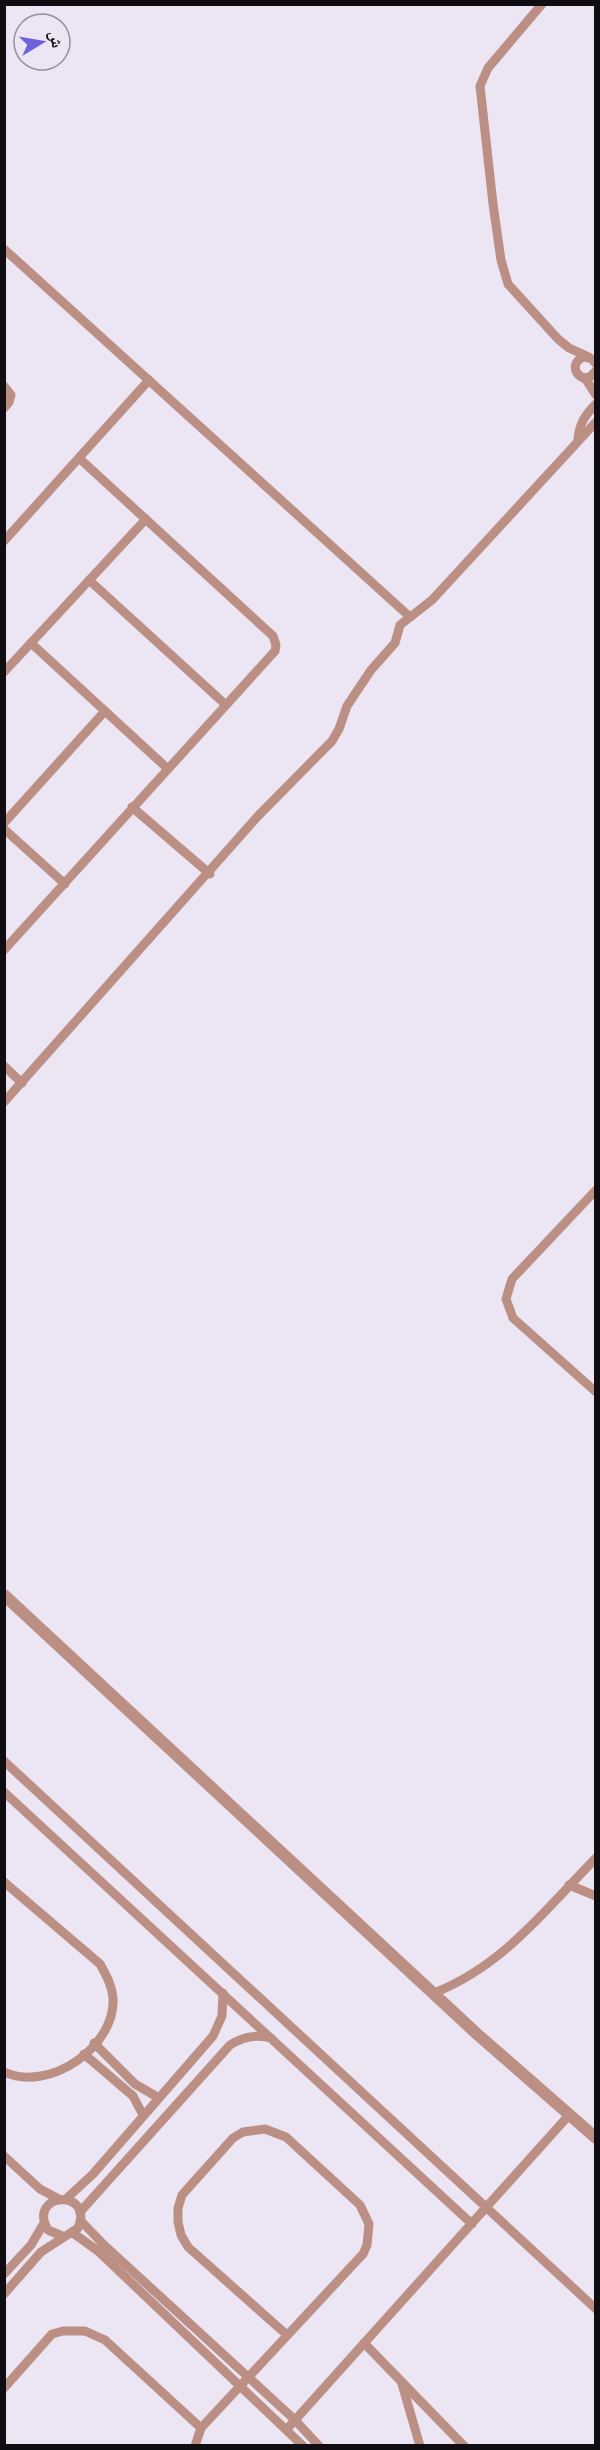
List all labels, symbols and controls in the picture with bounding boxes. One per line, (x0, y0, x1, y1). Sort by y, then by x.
north arrow (12, 12, 72, 72)
text: ش (45, 29, 67, 49)

